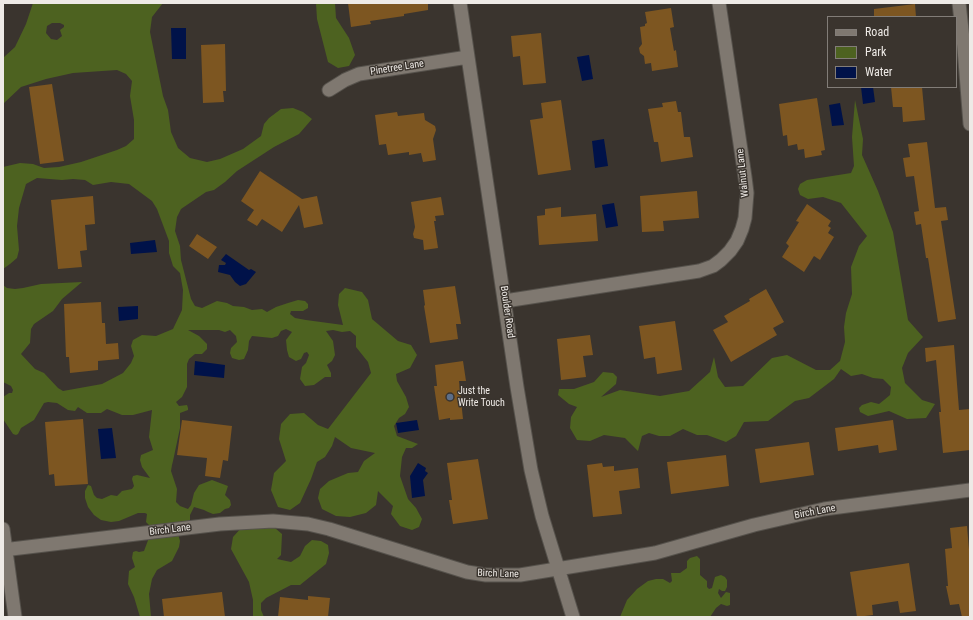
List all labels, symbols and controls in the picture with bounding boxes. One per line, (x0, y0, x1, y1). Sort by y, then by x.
legend (827, 16, 957, 88)
text: Road (865, 25, 889, 39)
text: Park (865, 45, 886, 59)
street label: Pinetree Lane (369, 58, 425, 78)
text: Water (865, 65, 893, 79)
street label: Walnut Lane (734, 148, 752, 198)
street label: Boulder Road (497, 285, 517, 339)
place label: Just the Write Touch (458, 385, 505, 408)
marker: Just the Write Touch (445, 392, 455, 402)
street label: Birch Lane (793, 502, 837, 522)
street label: Birch Lane (149, 522, 191, 538)
street label: Birch Lane (477, 567, 519, 581)

